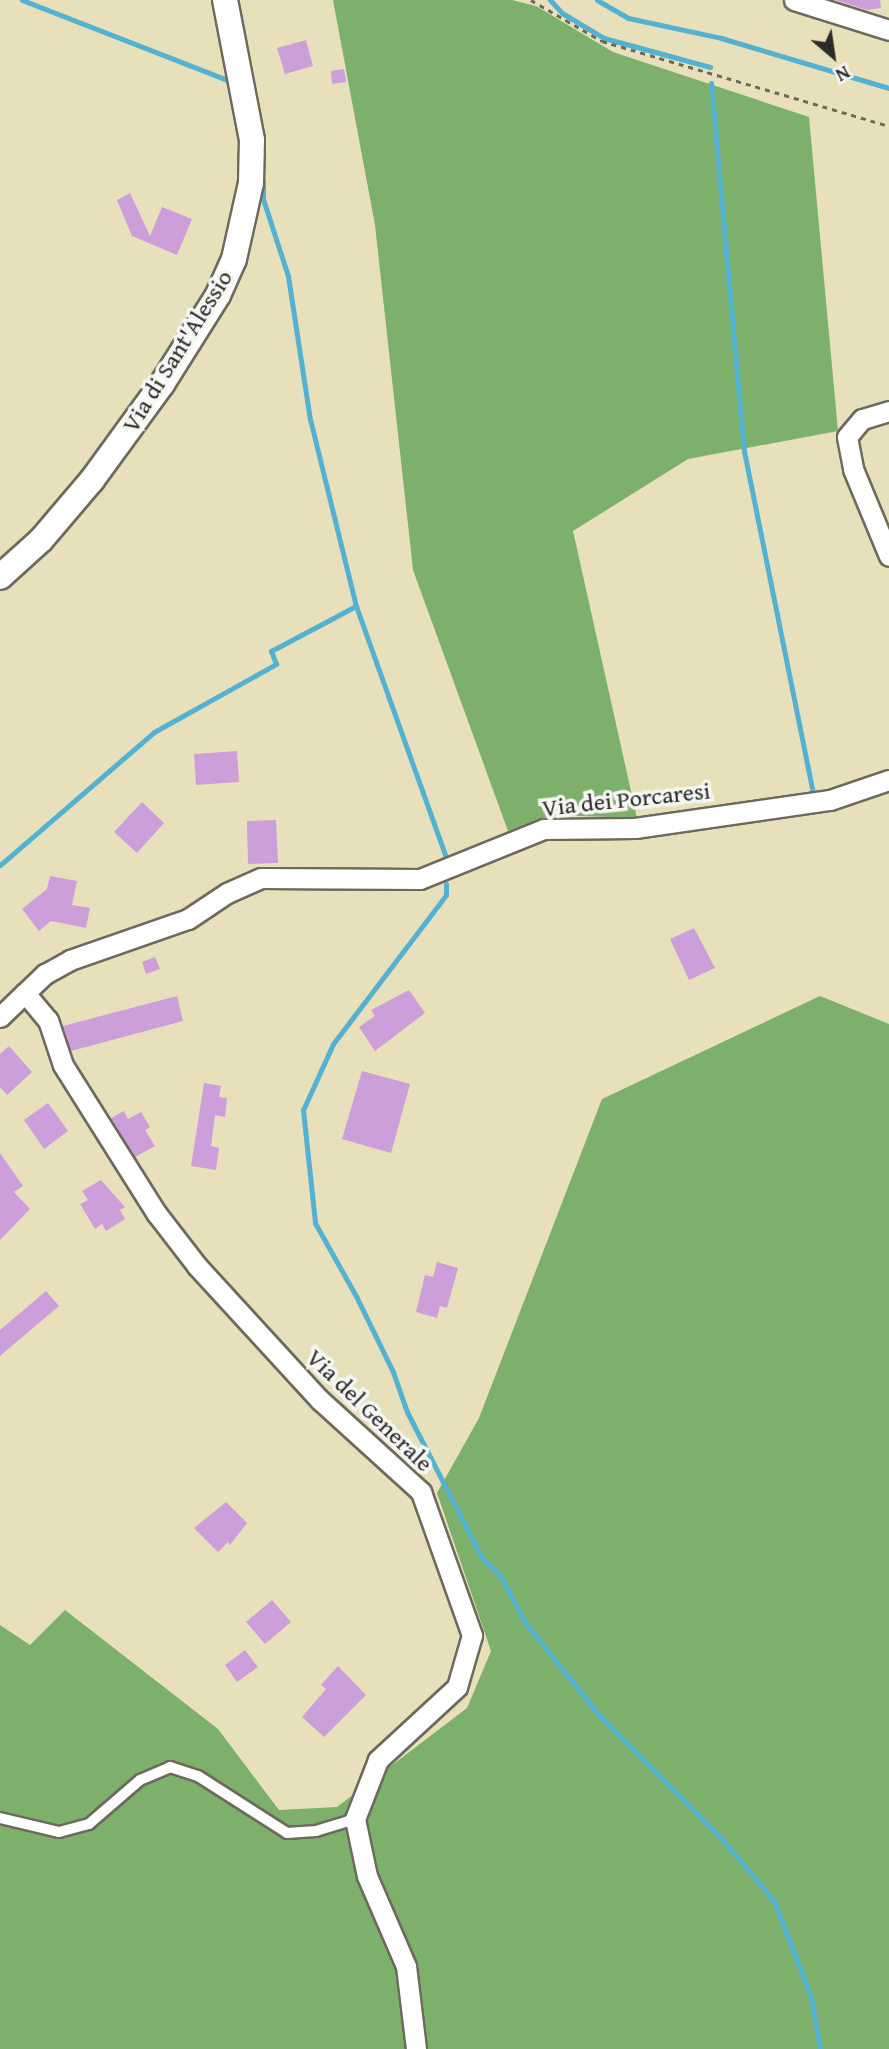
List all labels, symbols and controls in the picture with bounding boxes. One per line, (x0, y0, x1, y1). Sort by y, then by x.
north arrow (798, 21, 868, 91)
text: N (831, 59, 856, 90)
street label: Via di Sant'Alessio (116, 265, 238, 437)
street label: Via dei Porcaresi (541, 776, 711, 822)
street label: Via del Generale (301, 1343, 439, 1477)

